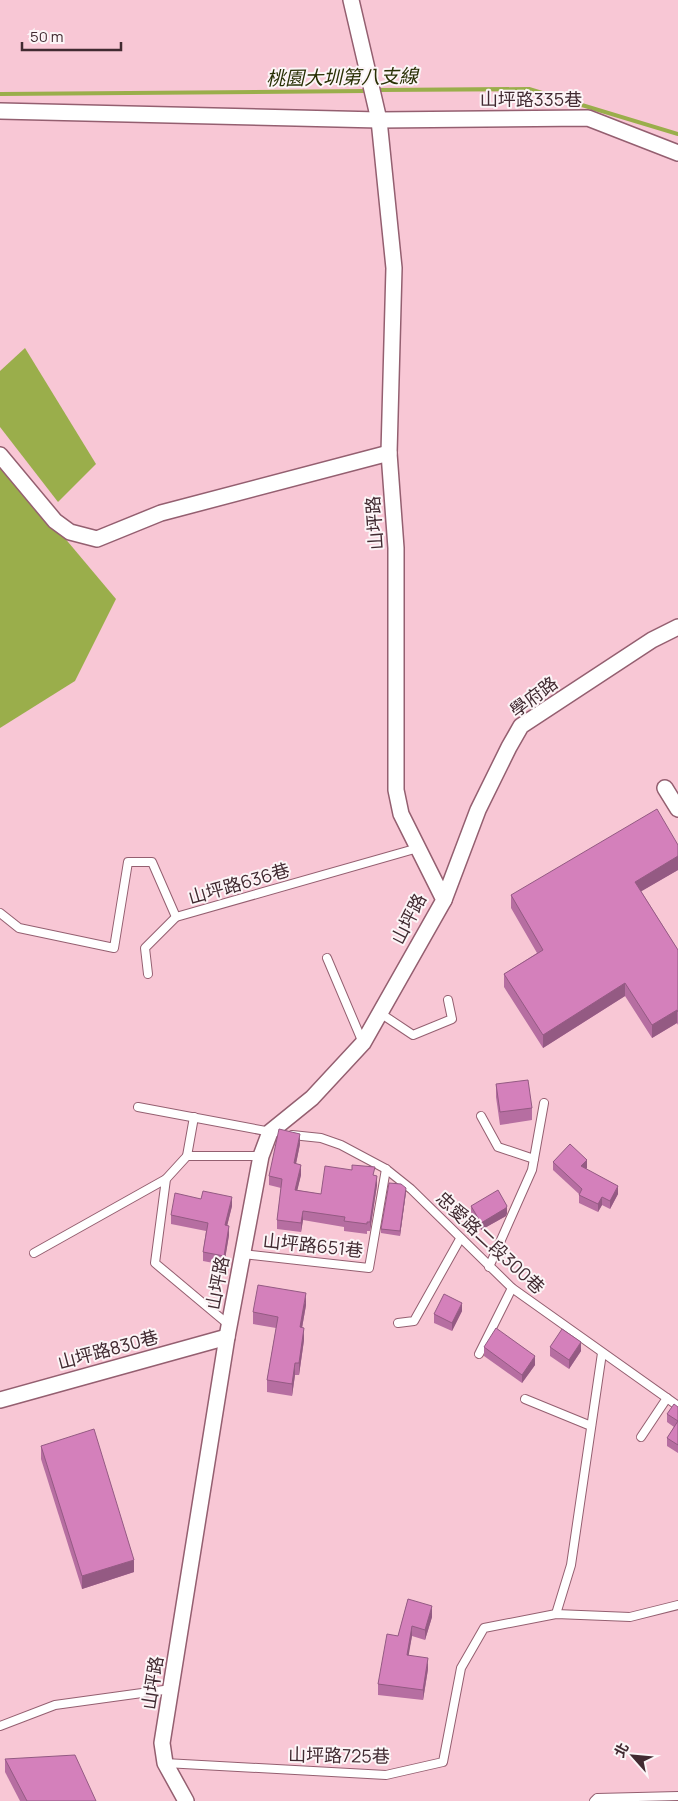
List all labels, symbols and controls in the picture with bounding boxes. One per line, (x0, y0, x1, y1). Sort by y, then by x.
scale bar (22, 20, 121, 52)
text: 50 m (30, 26, 64, 47)
water label: 桃園大圳第八支線 (266, 63, 420, 91)
street label: 山坪路335巷 (480, 87, 582, 111)
street label: 山坪路 (360, 495, 388, 551)
street label: 學府路 (505, 670, 562, 722)
street label: 山坪路636巷 (185, 857, 292, 909)
street label: 山坪路 (385, 889, 431, 948)
street label: 忠愛路二段300巷 (431, 1186, 550, 1299)
street label: 山坪路651巷 (262, 1228, 364, 1262)
street label: 山坪路 (200, 1254, 234, 1312)
street label: 山坪路830巷 (55, 1324, 161, 1374)
street label: 山坪路 (136, 1654, 168, 1711)
north arrow (608, 1731, 658, 1781)
text: 北 (609, 1739, 633, 1760)
street label: 山坪路725巷 (288, 1742, 390, 1768)

